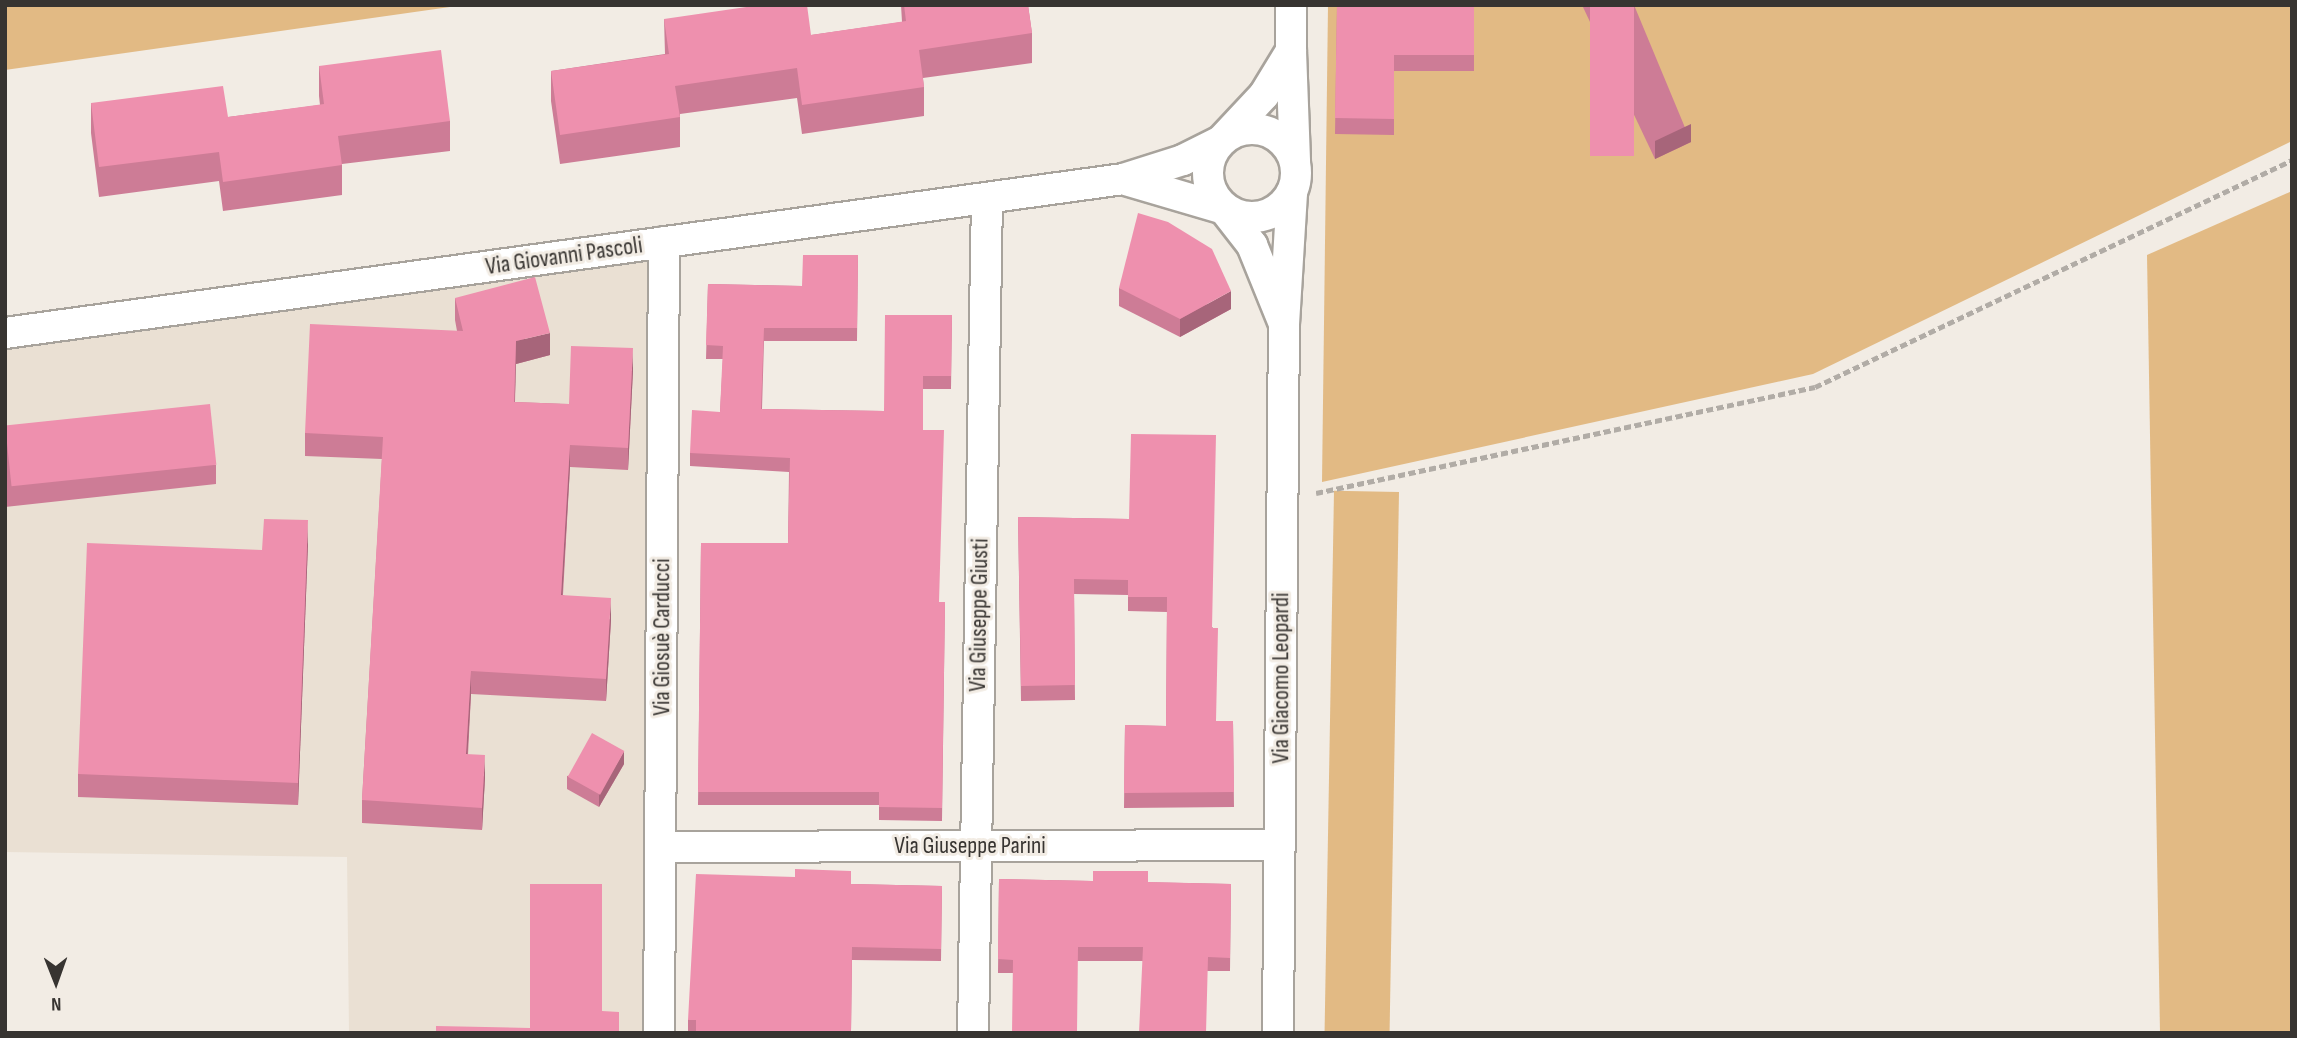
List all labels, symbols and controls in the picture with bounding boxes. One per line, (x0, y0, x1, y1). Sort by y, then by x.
street label: Via Giovanni Pascoli (484, 231, 644, 281)
street label: Via Giuseppe Giusti (963, 538, 995, 692)
street label: Via Giosuè Carducci (648, 558, 676, 716)
street label: Via Giacomo Leopardi (1267, 592, 1295, 764)
street label: Via Giuseppe Parini (894, 832, 1046, 860)
north arrow (21, 947, 91, 1017)
text: N (51, 992, 62, 1015)

